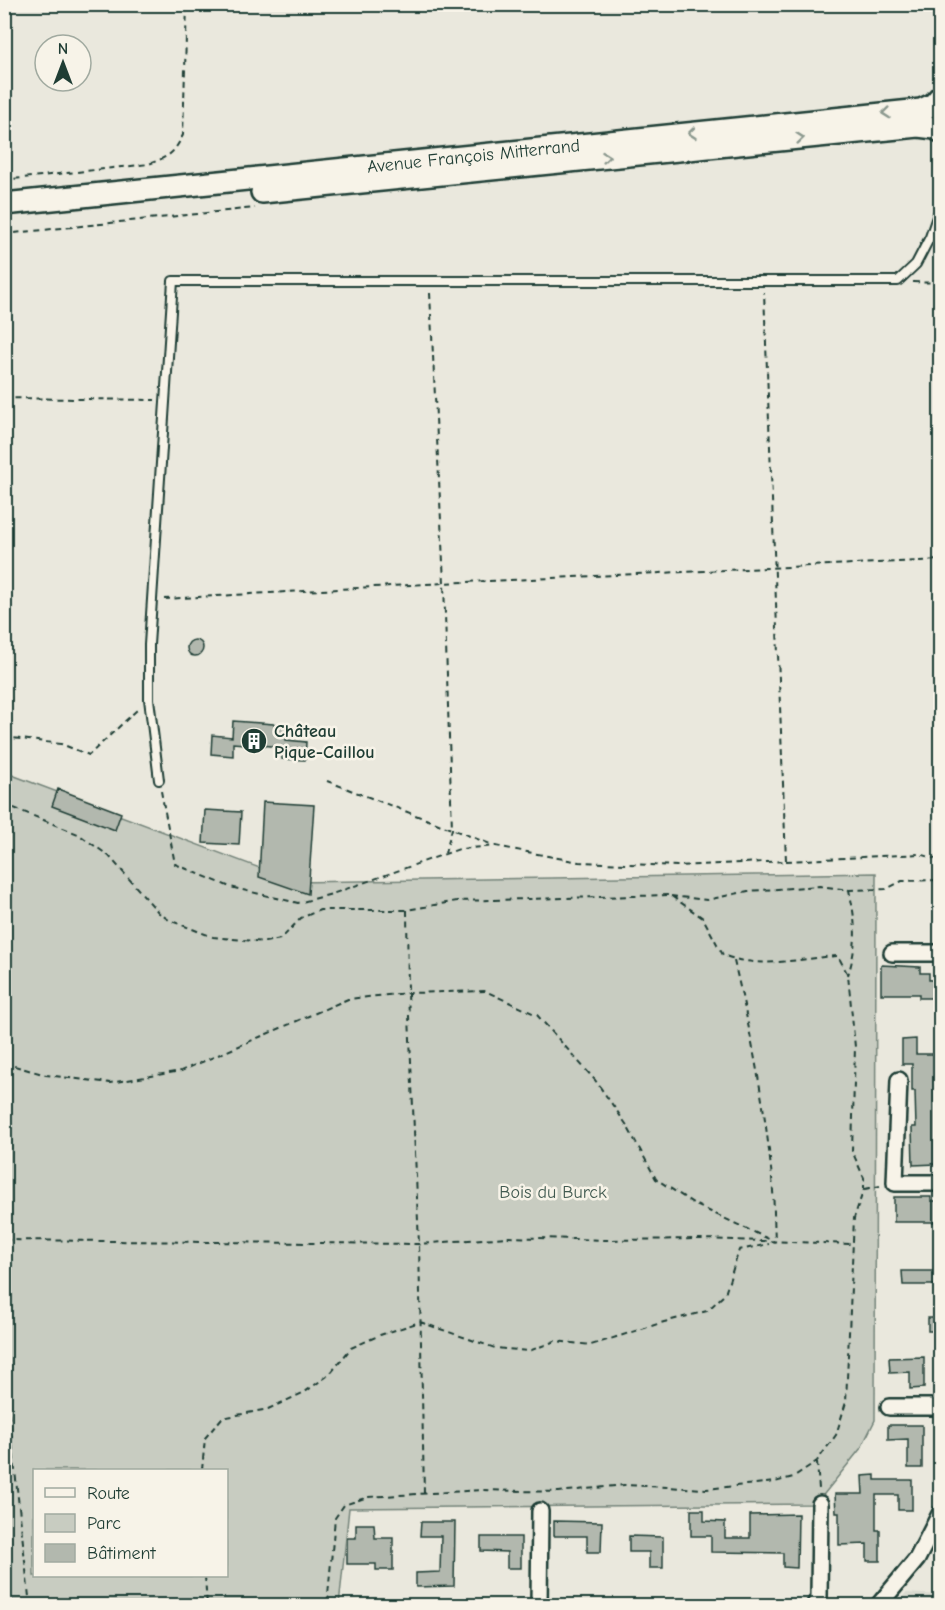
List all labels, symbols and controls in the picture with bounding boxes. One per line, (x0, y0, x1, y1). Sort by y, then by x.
north arrow (33, 33, 93, 93)
text: N (58, 40, 68, 58)
one-way arrow (882, 106, 891, 119)
one-way arrow (688, 126, 697, 139)
one-way arrow (795, 132, 804, 145)
street label: Avenue François Mitterrand (366, 135, 581, 177)
one-way arrow (601, 152, 610, 164)
place label: Château Pique-Caillou (274, 721, 375, 763)
building icon: Château Pique-Caillou (239, 726, 269, 756)
park label: Bois du Burck (499, 1182, 607, 1203)
legend (33, 1469, 228, 1577)
text: Route (87, 1483, 130, 1504)
text: Parc (87, 1513, 121, 1534)
text: Bâtiment (87, 1543, 157, 1564)

